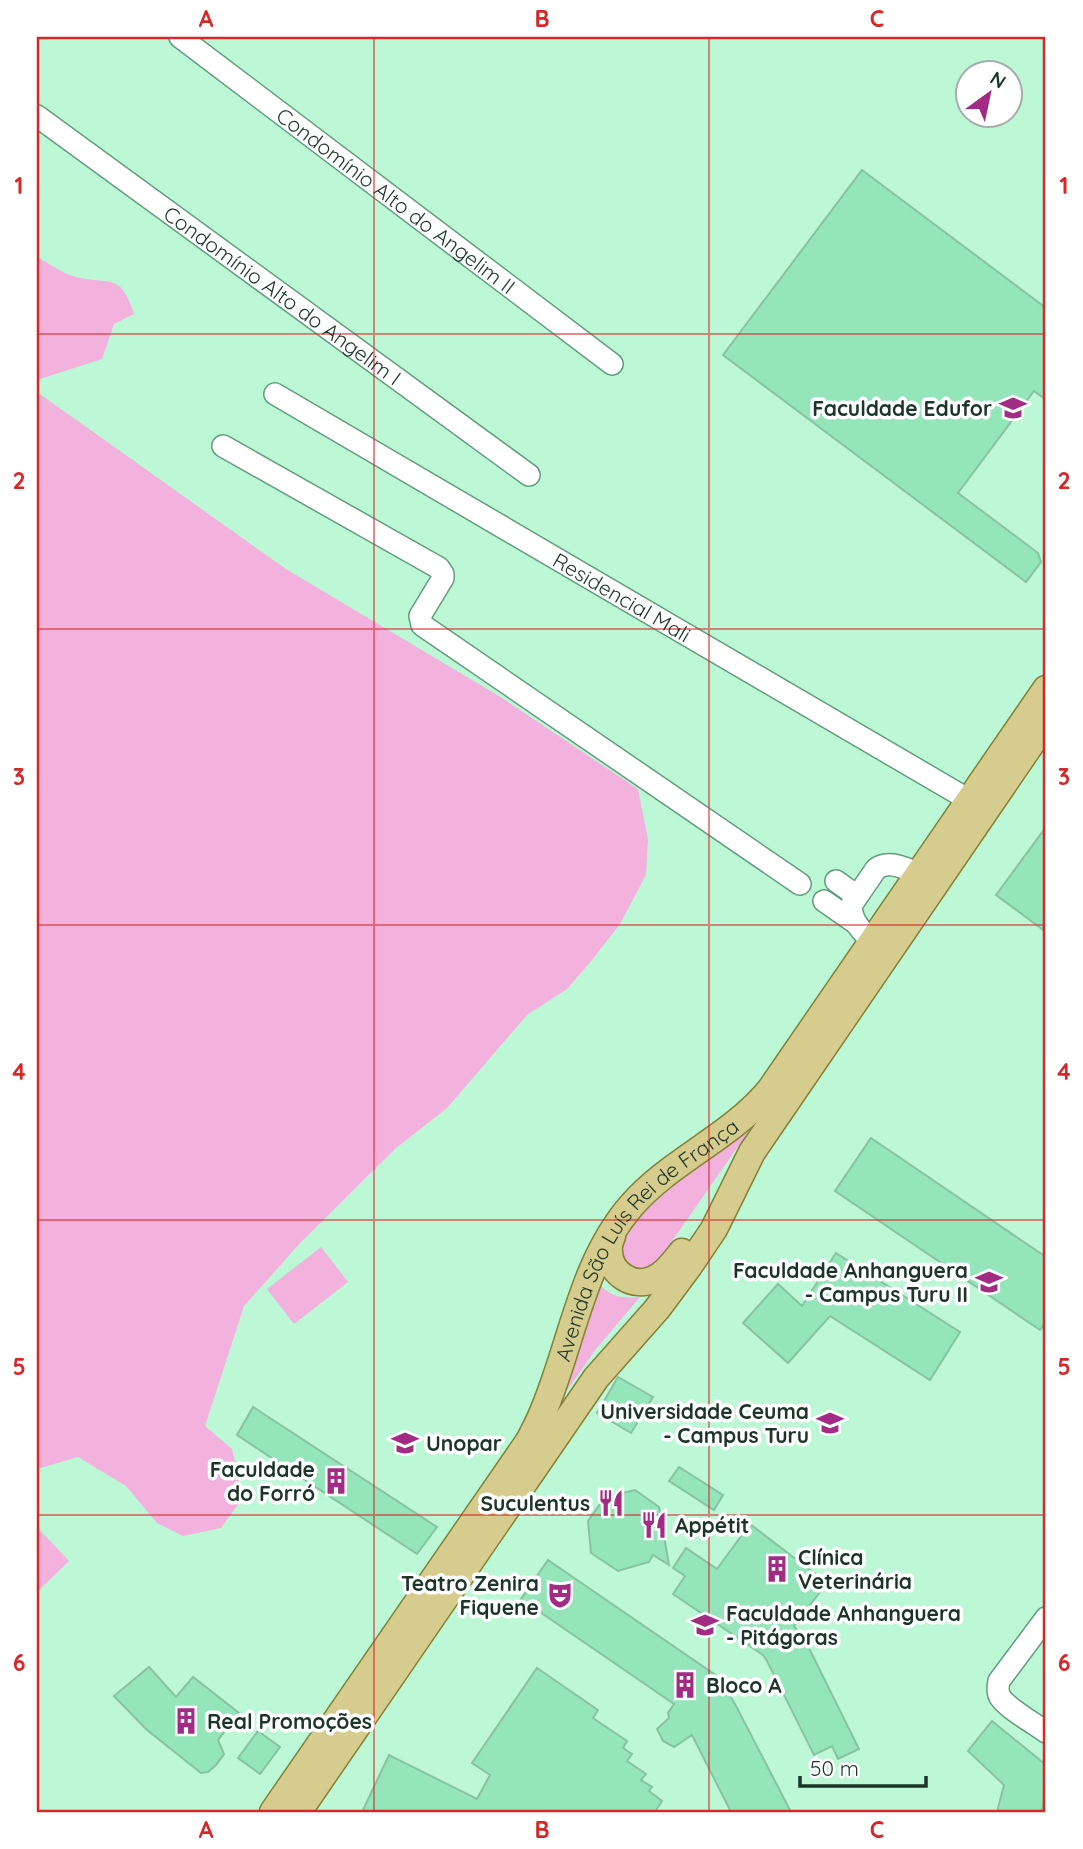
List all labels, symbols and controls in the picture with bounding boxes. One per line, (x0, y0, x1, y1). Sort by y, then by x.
text: A (199, 4, 214, 33)
text: B (534, 4, 550, 33)
text: C (870, 4, 884, 33)
north arrow (954, 60, 1024, 130)
text: N (986, 66, 1011, 94)
street label: Condomínio Alto do Angelim II (272, 103, 520, 299)
text: 1 (15, 171, 23, 200)
text: 1 (1060, 171, 1068, 200)
street label: Condomínio Alto do Angelim I (159, 201, 407, 391)
school or university icon: Faculdade Edufor (998, 393, 1028, 423)
place label: Faculdade Edufor (812, 395, 992, 421)
text: 2 (12, 466, 26, 495)
text: 2 (1057, 466, 1071, 495)
street label: Residencial Mali (548, 547, 695, 647)
text: 3 (13, 762, 25, 791)
text: 3 (1058, 762, 1070, 791)
text: 4 (12, 1057, 26, 1086)
text: 4 (1057, 1057, 1071, 1086)
street label: Avenida São Luís Rei de França (549, 1113, 744, 1364)
place label: Faculdade Anhanguera - Campus Turu II (733, 1257, 968, 1307)
school or university icon: Faculdade Anhanguera - Campus Turu II (974, 1267, 1004, 1297)
text: 5 (12, 1352, 26, 1381)
text: 5 (1057, 1352, 1071, 1381)
place label: Universidade Ceuma - Campus Turu (600, 1398, 809, 1448)
school or university icon: Universidade Ceuma - Campus Turu (815, 1408, 845, 1438)
school or university icon: Unopar (390, 1428, 420, 1458)
place label: Unopar (426, 1430, 502, 1456)
place label: Faculdade do Forró (210, 1456, 315, 1506)
building icon: Faculdade do Forró (321, 1466, 351, 1496)
restaurant icon: Suculentus (596, 1488, 626, 1518)
place label: Suculentus (480, 1490, 590, 1516)
restaurant icon: Appétit (639, 1510, 669, 1540)
place label: Appétit (675, 1512, 749, 1538)
place label: Clínica Veterinária (798, 1544, 912, 1594)
building icon: Clínica Veterinária (762, 1554, 792, 1584)
place label: Teatro Zenira Fiquene (401, 1570, 539, 1620)
theatre icon: Teatro Zenira Fiquene (545, 1580, 575, 1610)
place label: Faculdade Anhanguera - Pitágoras (726, 1600, 961, 1650)
school or university icon: Faculdade Anhanguera - Pitágoras (690, 1610, 720, 1640)
text: 6 (13, 1648, 25, 1677)
text: 6 (1058, 1648, 1070, 1677)
building icon: Bloco A (670, 1670, 700, 1700)
place label: Bloco A (706, 1672, 782, 1698)
building icon: Real Promoções (171, 1706, 201, 1736)
place label: Real Promoções (207, 1708, 372, 1734)
scale bar (800, 1744, 926, 1788)
text: 50 m (810, 1755, 859, 1781)
text: A (199, 1815, 214, 1844)
text: B (534, 1815, 550, 1844)
text: C (870, 1815, 884, 1844)

